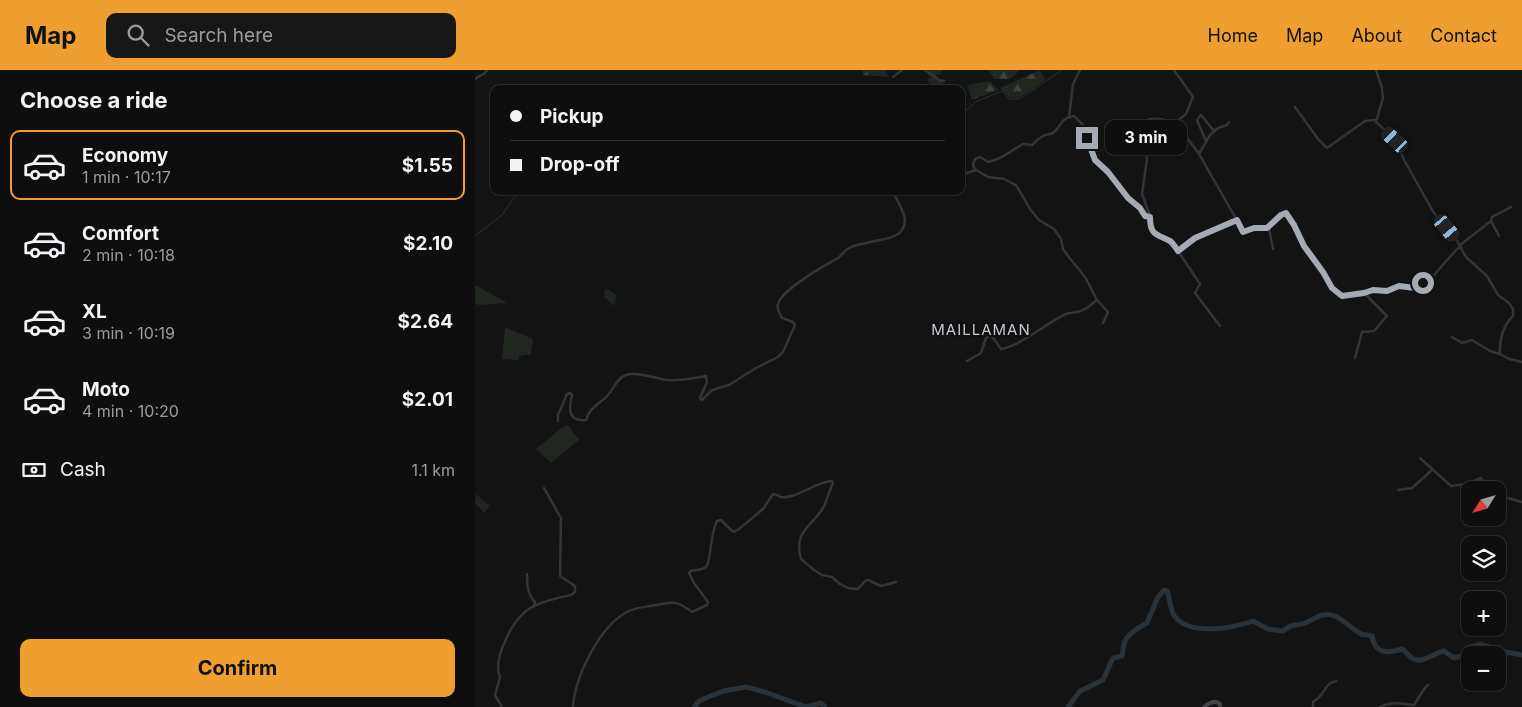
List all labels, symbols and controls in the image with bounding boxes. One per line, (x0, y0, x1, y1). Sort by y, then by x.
search box (106, 13, 456, 58)
text: Map (25, 21, 76, 50)
icon: search (124, 21, 152, 49)
text: Search here (164, 24, 273, 47)
text: Home (1208, 25, 1258, 46)
text: Map (1286, 25, 1323, 46)
text: About (1351, 25, 1402, 46)
text: Contact (1430, 25, 1497, 46)
text: Choose a ride (20, 87, 168, 113)
text: Pickup (540, 105, 603, 128)
callout: 3 min (1105, 120, 1187, 156)
car (1378, 124, 1411, 156)
route end (1076, 127, 1098, 149)
text: 3 min (1124, 127, 1168, 147)
icon: car (22, 143, 67, 188)
text: Economy (82, 144, 168, 167)
text: Drop-off (540, 153, 620, 176)
text: $1.55 (402, 154, 453, 177)
text: 1 min · 10:17 (82, 167, 171, 187)
car (1431, 212, 1462, 244)
icon: car (22, 221, 67, 266)
text: Comfort (82, 222, 159, 245)
text: $2.10 (403, 232, 453, 255)
text: 2 min · 10:18 (82, 245, 175, 265)
route start (1412, 272, 1434, 294)
icon: car (22, 299, 67, 344)
text: XL (82, 300, 107, 323)
text: $2.64 (398, 310, 453, 333)
district label: MAILLAMAN (931, 320, 1031, 339)
text: 3 min · 10:19 (82, 323, 175, 343)
icon: car (22, 377, 67, 422)
text: Moto (82, 378, 130, 401)
text: $2.01 (402, 388, 453, 411)
text: 4 min · 10:20 (82, 401, 179, 421)
icon: cash (20, 456, 48, 484)
text: Cash (60, 458, 106, 481)
text: 1.1 km (411, 460, 455, 480)
north arrow (1461, 481, 1506, 526)
map controls (1461, 481, 1506, 691)
button: layers (1461, 536, 1506, 581)
button: + (1461, 591, 1506, 636)
button: Confirm (20, 639, 455, 697)
button: − (1461, 646, 1506, 691)

